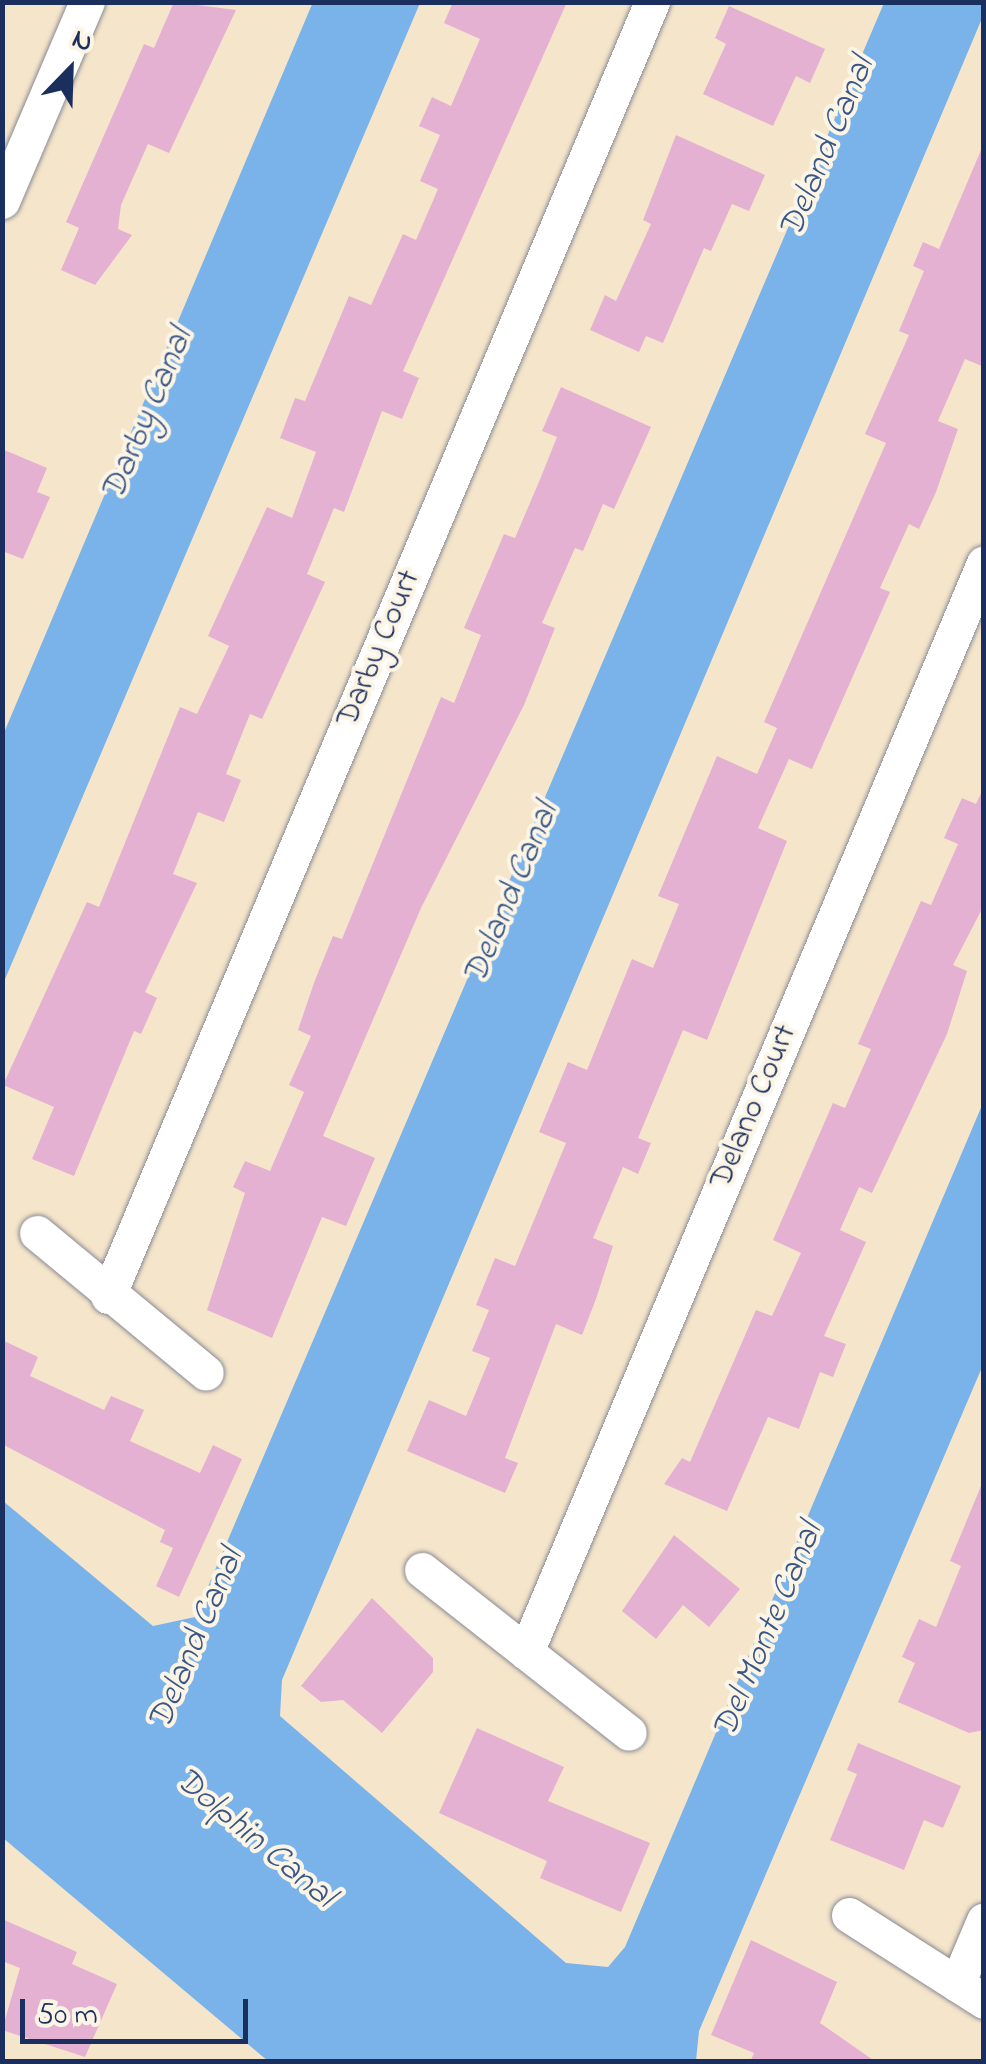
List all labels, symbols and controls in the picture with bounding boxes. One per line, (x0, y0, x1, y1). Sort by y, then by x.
text: N (65, 19, 99, 64)
north arrow (20, 20, 120, 120)
water label: Deland Canal (771, 51, 885, 245)
water label: Darby Canal (93, 323, 203, 507)
street label: Darby Court (330, 565, 430, 733)
water label: Deland Canal (455, 797, 569, 991)
street label: Delano Court (703, 1019, 807, 1195)
water label: Del Monte Canal (705, 1517, 833, 1745)
water label: Deland Canal (140, 1543, 254, 1737)
water label: Dolphin Canal (166, 1760, 342, 1918)
scale bar (25, 1979, 252, 2041)
text: 50 m (37, 1994, 98, 2038)

